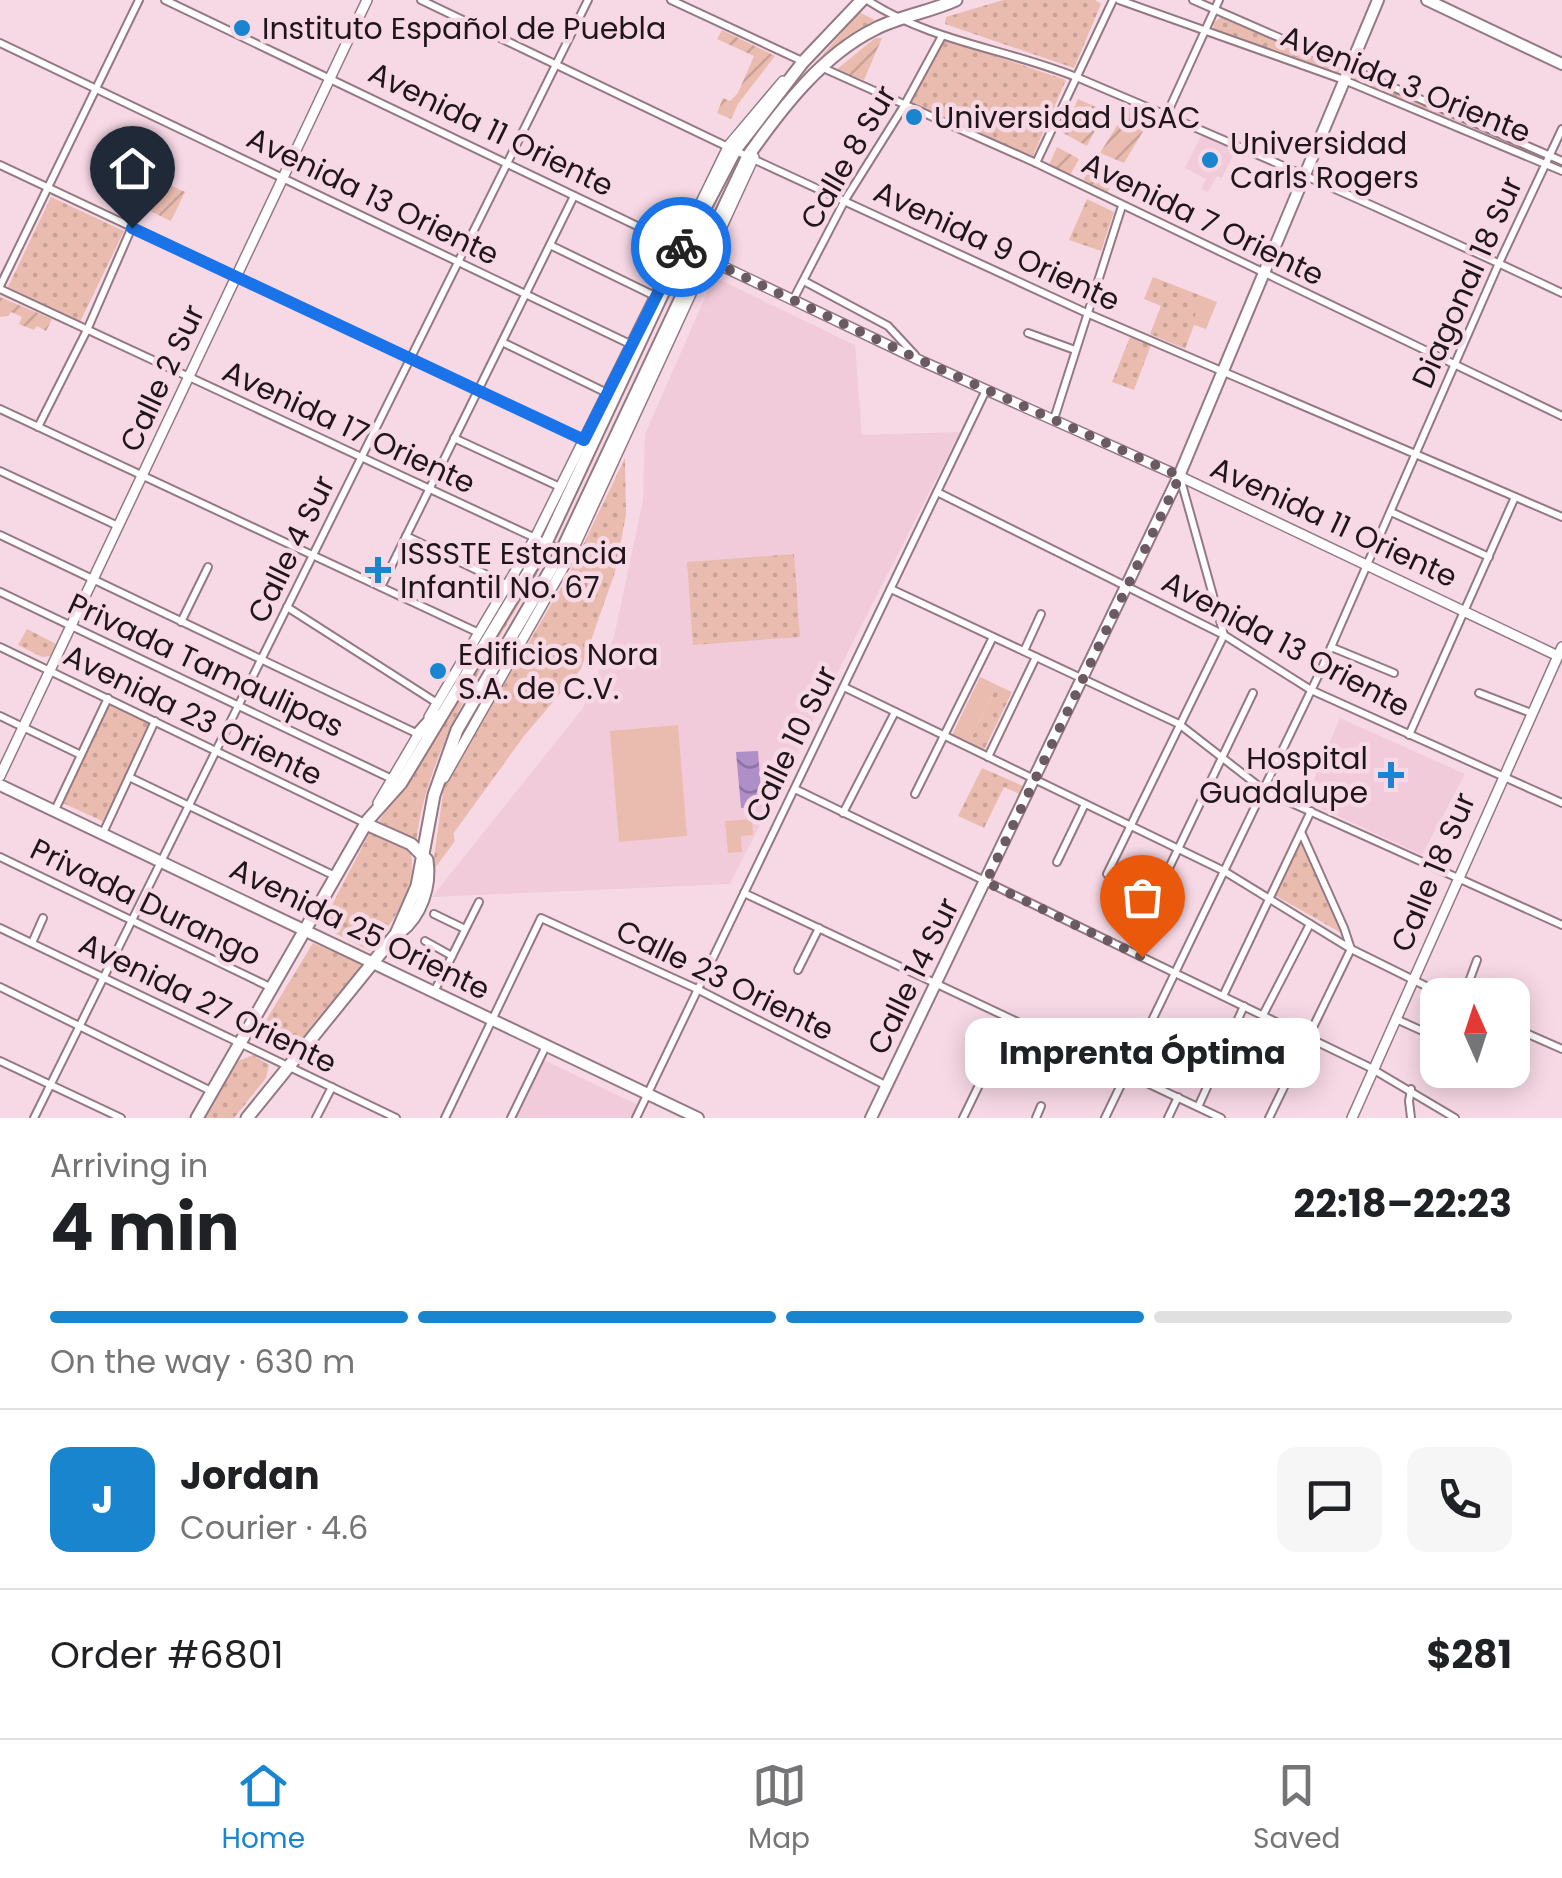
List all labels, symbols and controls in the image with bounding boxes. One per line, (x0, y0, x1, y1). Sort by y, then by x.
place label: Instituto Español de Puebla (262, 7, 666, 50)
street label: Avenida 3 Oriente (1275, 14, 1537, 154)
marker: Instituto Español de Puebla (231, 17, 253, 39)
street label: Avenida 11 Oriente (361, 51, 621, 207)
street label: Calle 8 Sur (789, 77, 907, 237)
place label: Universidad USAC (934, 96, 1201, 139)
marker: Universidad USAC (903, 106, 925, 128)
street label: Avenida 13 Oriente (240, 116, 506, 276)
place label: Universidad Carls Rogers (1230, 122, 1419, 199)
pin (90, 126, 175, 229)
icon: home (105, 141, 160, 196)
street label: Avenida 7 Oriente (1075, 142, 1331, 296)
marker: Universidad Carls Rogers (1199, 149, 1221, 171)
street label: Diagonal 18 Sur (1401, 169, 1533, 395)
street label: Avenida 9 Oriente (867, 170, 1127, 322)
courier (631, 197, 731, 297)
icon: bike (654, 220, 709, 275)
street label: Calle 2 Sur (109, 297, 215, 459)
street label: Avenida 17 Oriente (216, 350, 482, 504)
street label: Avenida 11 Oriente (1204, 446, 1464, 598)
street label: Calle 4 Sur (237, 468, 345, 630)
place label: ISSSTE Estancia Infantil No. 67 (400, 532, 627, 609)
marker: ISSSTE Estancia Infantil No. 67 (365, 557, 391, 583)
street label: Avenida 13 Oriente (1154, 560, 1418, 728)
street label: Privada Tamaulipas (61, 582, 351, 748)
place label: Edificios Nora S.A. de C.V. (458, 633, 659, 710)
street label: Avenida 23 Oriente (56, 634, 330, 796)
street label: Calle 10 Sur (735, 659, 847, 829)
marker: Edificios Nora S.A. de C.V. (427, 660, 449, 682)
place label: Hospital Guadalupe (1199, 737, 1368, 814)
marker: Hospital Guadalupe (1378, 762, 1404, 788)
street label: Calle 18 Sur (1380, 786, 1486, 958)
street label: Privada Durango (23, 827, 269, 977)
street label: Avenida 25 Oriente (223, 847, 497, 1011)
pin (1100, 855, 1185, 958)
icon: bag (1115, 870, 1170, 925)
street label: Calle 14 Sur (857, 890, 969, 1062)
street label: Calle 23 Oriente (609, 909, 841, 1051)
street label: Avenida 27 Oriente (72, 922, 344, 1084)
north arrow (1420, 978, 1530, 1088)
map controls (1420, 978, 1530, 1088)
callout: Imprenta Óptima (964, 1017, 1320, 1087)
text: Imprenta Óptima (999, 1030, 1286, 1075)
text: Arriving in (50, 1143, 208, 1188)
text: 22:18–22:23 (1294, 1177, 1512, 1230)
text: 4 min (50, 1182, 240, 1273)
text: On the way · 630 m (50, 1339, 355, 1384)
button: chat (1277, 1447, 1382, 1552)
button: phone (1407, 1447, 1512, 1552)
text: Jordan (180, 1449, 320, 1502)
text: J (92, 1473, 113, 1526)
text: Courier · 4.6 (180, 1505, 368, 1550)
text: Order #6801 (50, 1628, 284, 1681)
text: $281 (1426, 1628, 1512, 1681)
tab: Home (222, 1758, 305, 1860)
tab: Map (748, 1758, 810, 1860)
tab: Saved (1253, 1758, 1340, 1860)

